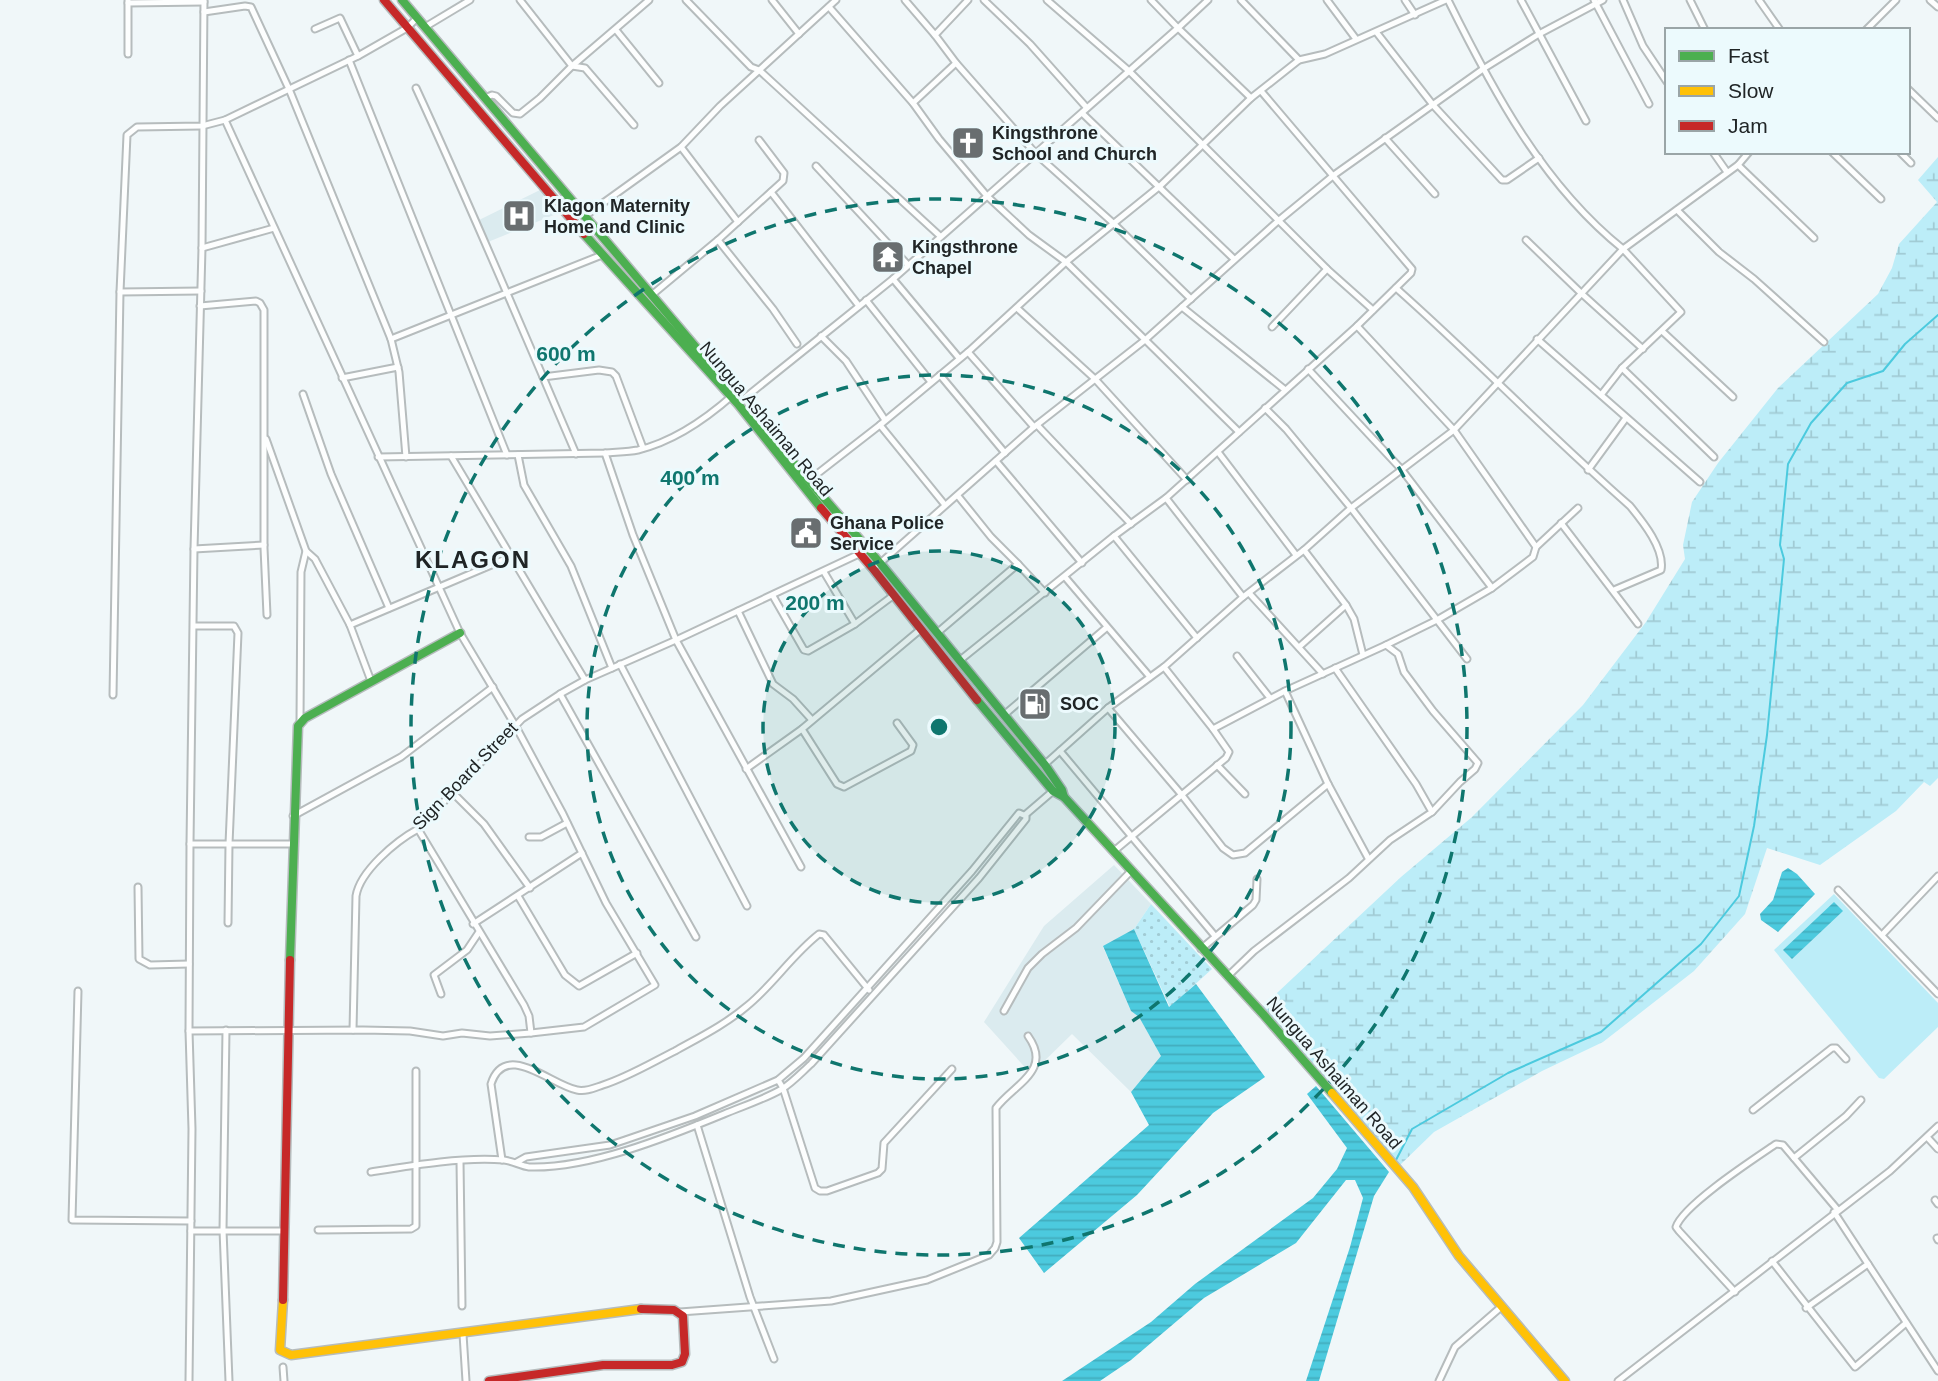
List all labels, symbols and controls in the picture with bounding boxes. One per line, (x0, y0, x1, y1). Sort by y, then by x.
legend (1665, 28, 1910, 154)
text: Fast (1728, 44, 1769, 67)
text: Slow (1728, 79, 1774, 102)
text: Jam (1728, 114, 1768, 137)
place label: Kingsthrone School and Church (992, 123, 1157, 164)
church icon: Kingsthrone School and Church (949, 124, 987, 162)
place label: Klagon Maternity Home and Clinic (544, 196, 690, 237)
hospital icon: Klagon Maternity Home and Clinic (500, 197, 538, 235)
place label: Kingsthrone Chapel (912, 237, 1018, 278)
temple icon: Kingsthrone Chapel (869, 238, 907, 276)
street label: Nungua Ashaiman Road (696, 338, 836, 500)
text: 600 m (536, 342, 596, 365)
text: 400 m (660, 466, 720, 489)
place label: Ghana Police Service (830, 513, 944, 554)
public building icon: Ghana Police Service (787, 514, 825, 552)
district label: KLAGON (415, 546, 531, 573)
text: 200 m (785, 591, 845, 614)
fuel station icon: SOC (1016, 685, 1054, 723)
place label: SOC (1060, 694, 1099, 714)
centre of rings (927, 715, 951, 739)
street label: Sign Board Street (408, 718, 522, 834)
street label: Nungua Ashaiman Road (1262, 993, 1406, 1153)

